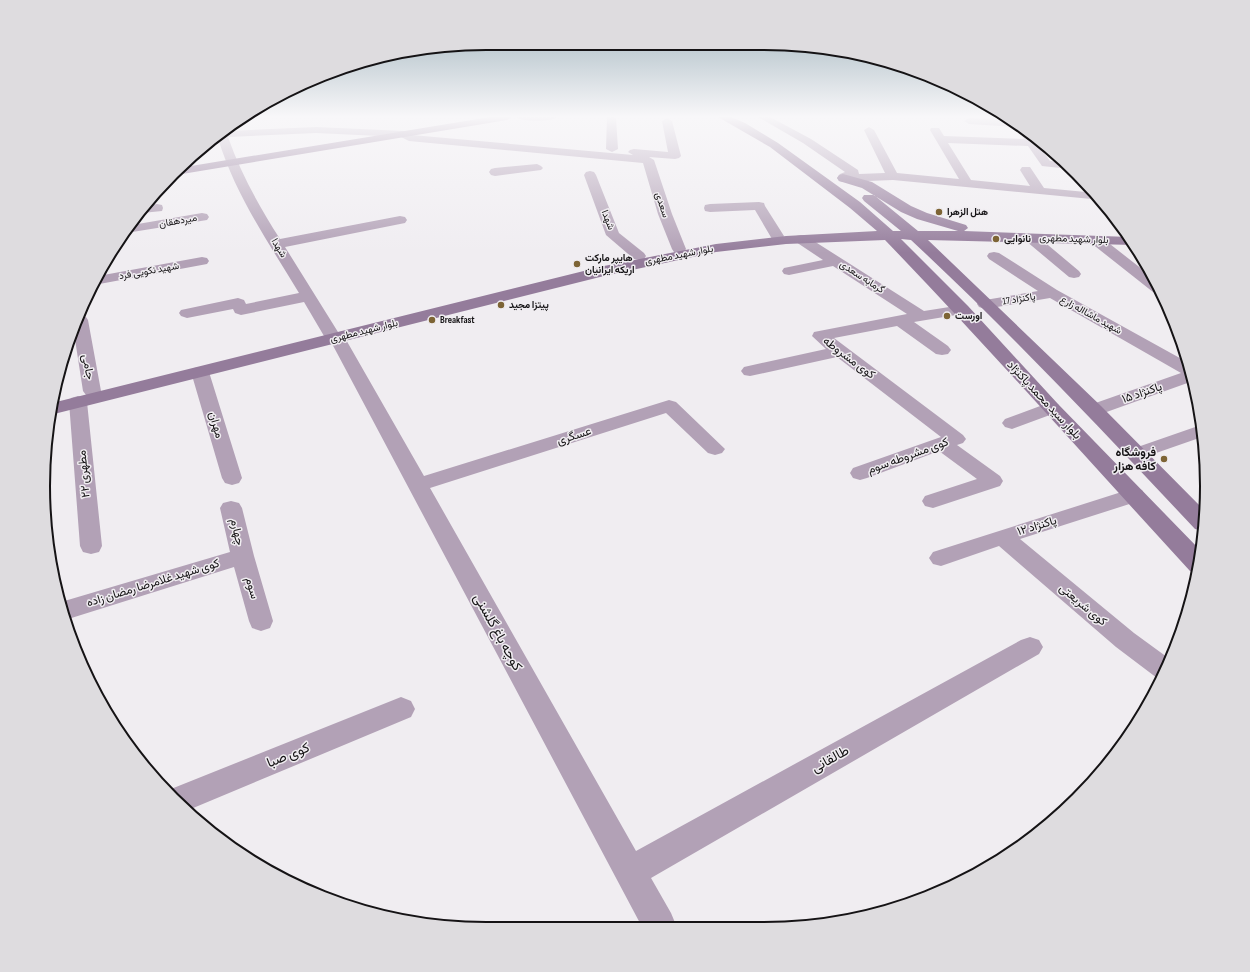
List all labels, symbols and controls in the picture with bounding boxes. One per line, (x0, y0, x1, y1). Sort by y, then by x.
street label: سعدی (652, 191, 672, 219)
place label: هتل الزهرا (947, 206, 988, 218)
marker: هتل الزهرا (934, 207, 944, 217)
street label: شهدا (599, 208, 617, 232)
street label: میردهقان (158, 212, 198, 230)
street label: بلوار شهید مطهری (1039, 232, 1109, 246)
place label: نانوایی (1004, 233, 1031, 245)
marker: نانوایی (991, 234, 1001, 244)
street label: شهدا (269, 236, 289, 260)
street label: بلوار شهید مطهری (644, 242, 714, 268)
place label: هایپر مارکت اریکه ایرانیان (585, 252, 635, 276)
street label: گرمابه سعدی (837, 258, 887, 296)
marker: هایپر مارکت اریکه ایرانیان (572, 259, 582, 269)
street label: شهید نکویی فرد (118, 260, 180, 282)
street label: پاکنژاد 17 (1002, 290, 1036, 309)
street label: شهید ماشااله زارع (1058, 293, 1124, 337)
place label: پیتزا مجید (509, 299, 549, 312)
marker: پیتزا مجید (496, 300, 506, 310)
place label: اورست (955, 310, 982, 322)
marker: اورست (942, 311, 952, 321)
place label: Breakfast (440, 314, 475, 326)
marker: Breakfast (427, 315, 437, 325)
street label: بلوار شهید مطهری (329, 317, 399, 345)
street label: کوی مشروطه (820, 334, 878, 382)
street label: جامی (78, 353, 98, 381)
street label: بلوار سید محمد پاکنژاد (1004, 357, 1084, 443)
street label: پاکنژاد ۱۵ (1120, 379, 1164, 407)
street label: مهران (205, 410, 227, 440)
street label: عسگری (555, 423, 593, 449)
street label: کوی مشروطه سوم (865, 434, 951, 478)
place label: فروشگاه کافه هزار (1113, 445, 1157, 474)
street label: مطهری ۲۲ (74, 449, 94, 499)
marker: فروشگاه کافه هزار (1159, 454, 1169, 464)
street label: پاکنژاد ۱۲ (1015, 513, 1059, 539)
street label: چهارم (227, 517, 247, 547)
street label: کوی شهید غلامرضا رمضان زاده (85, 556, 221, 610)
street label: سوم (242, 575, 262, 601)
street label: کوی شریعتی (1056, 581, 1110, 629)
street label: کوچه باغ گلشنی (468, 590, 526, 675)
street label: کوی صبا (264, 739, 312, 771)
street label: طالقانی (808, 742, 852, 776)

